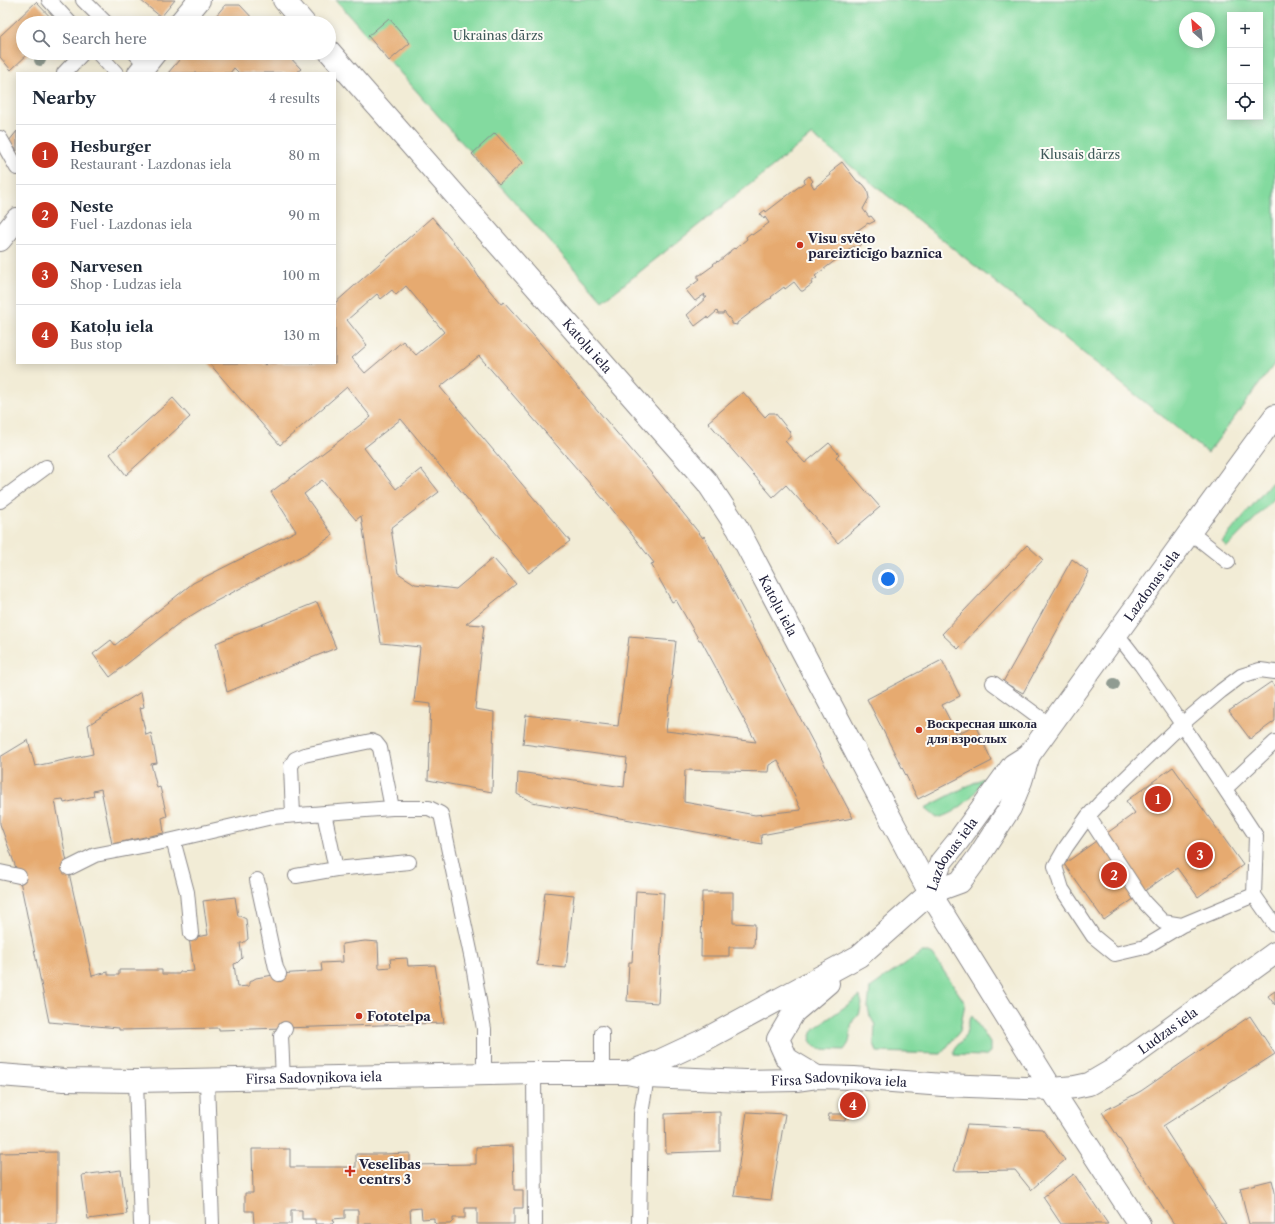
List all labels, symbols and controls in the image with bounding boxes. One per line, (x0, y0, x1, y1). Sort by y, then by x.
north arrow (1179, 12, 1215, 48)
map controls (1227, 12, 1263, 120)
button: + (1227, 12, 1263, 48)
search box (16, 16, 336, 60)
icon: search (30, 27, 52, 49)
park label: Ukrainas dārzs (453, 27, 544, 43)
text: Search here (62, 29, 147, 48)
button: − (1227, 48, 1263, 84)
button: locate (1227, 84, 1263, 120)
text: Nearby (32, 88, 96, 108)
text: 4 results (269, 90, 320, 106)
text: Hesburger (70, 137, 151, 156)
park label: Klusais dārzs (1040, 146, 1120, 162)
text: 1 (42, 147, 48, 163)
text: 80 m (288, 147, 320, 163)
text: Restaurant · Lazdonas iela (70, 156, 231, 172)
text: Neste (70, 197, 114, 216)
text: 2 (41, 207, 49, 223)
text: 90 m (289, 207, 320, 223)
text: Fuel · Lazdonas iela (70, 216, 192, 232)
place label: Visu svēto pareizticīgo baznīca (807, 230, 943, 261)
marker: Visu svēto pareizticīgo baznīca (795, 240, 805, 250)
text: Narvesen (70, 257, 143, 276)
text: 3 (41, 267, 49, 283)
text: 100 m (282, 267, 320, 283)
text: Shop · Ludzas iela (70, 276, 182, 292)
street label: Katoļu iela (559, 315, 616, 376)
text: Katoļu iela (70, 317, 154, 336)
text: 4 (41, 327, 49, 343)
text: 130 m (284, 327, 320, 343)
text: Bus stop (70, 336, 122, 352)
street label: Lazdonas iela (1120, 546, 1183, 624)
your location (878, 569, 898, 589)
street label: Katoļu iela (756, 572, 801, 639)
place label: Воскресная школа для взрослых (927, 715, 1038, 746)
marker: Воскресная школа для взрослых (914, 725, 924, 735)
pin: 1 (1145, 784, 1171, 814)
street label: Lazdonas iela (923, 814, 980, 893)
pin: 3 (1187, 840, 1213, 870)
pin: 2 (1101, 860, 1127, 890)
street label: Ludzas iela (1135, 1004, 1201, 1057)
place label: Fototelpa (367, 1008, 431, 1024)
marker: Fototelpa (354, 1011, 364, 1021)
street label: Firsa Sadovņikova iela (245, 1068, 382, 1087)
street label: Firsa Sadovņikova iela (771, 1069, 908, 1090)
pin: 4 (840, 1090, 866, 1120)
place label: Veselības centrs 3 (358, 1156, 421, 1187)
marker: Veselības centrs 3 (344, 1165, 356, 1177)

